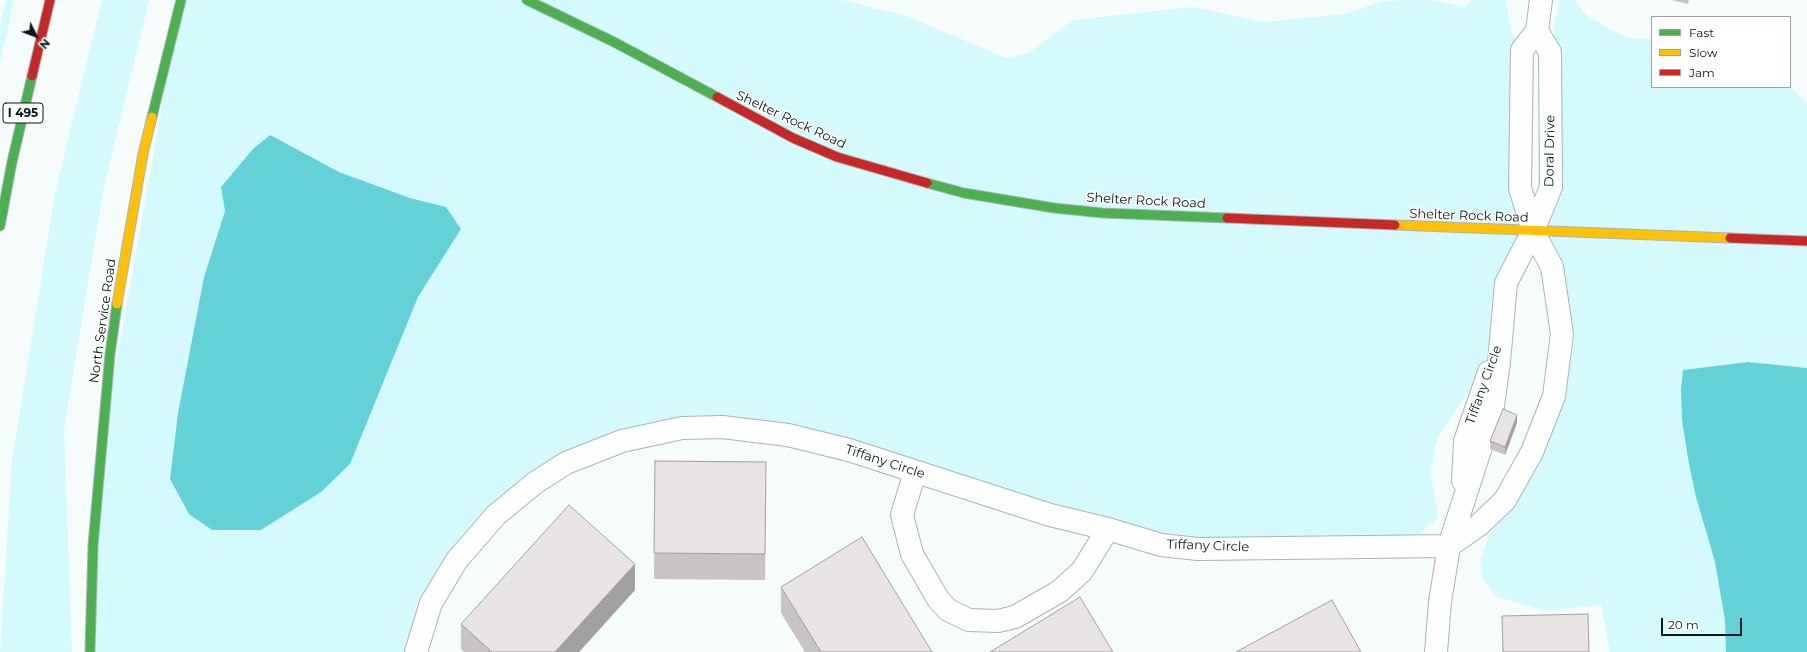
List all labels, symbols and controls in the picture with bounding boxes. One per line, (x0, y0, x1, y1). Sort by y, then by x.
north arrow (16, 16, 56, 56)
legend (1651, 16, 1791, 88)
text: Fast (1689, 25, 1714, 40)
text: N (37, 36, 53, 52)
text: Slow (1689, 45, 1718, 60)
text: Jam (1689, 65, 1715, 80)
street label: Shelter Rock Road (734, 88, 848, 152)
road number: I 495 (3, 103, 43, 123)
street label: Doral Drive (1542, 115, 1558, 187)
street label: Shelter Rock Road (1086, 190, 1206, 212)
street label: Shelter Rock Road (1409, 206, 1529, 226)
street label: North Service Road (87, 258, 119, 384)
street label: Tiffany Circle (1463, 343, 1505, 427)
street label: Tiffany Circle (843, 442, 927, 482)
street label: Tiffany Circle (1166, 537, 1250, 555)
scale bar (1663, 610, 1744, 636)
text: 20 m (1668, 617, 1699, 632)

